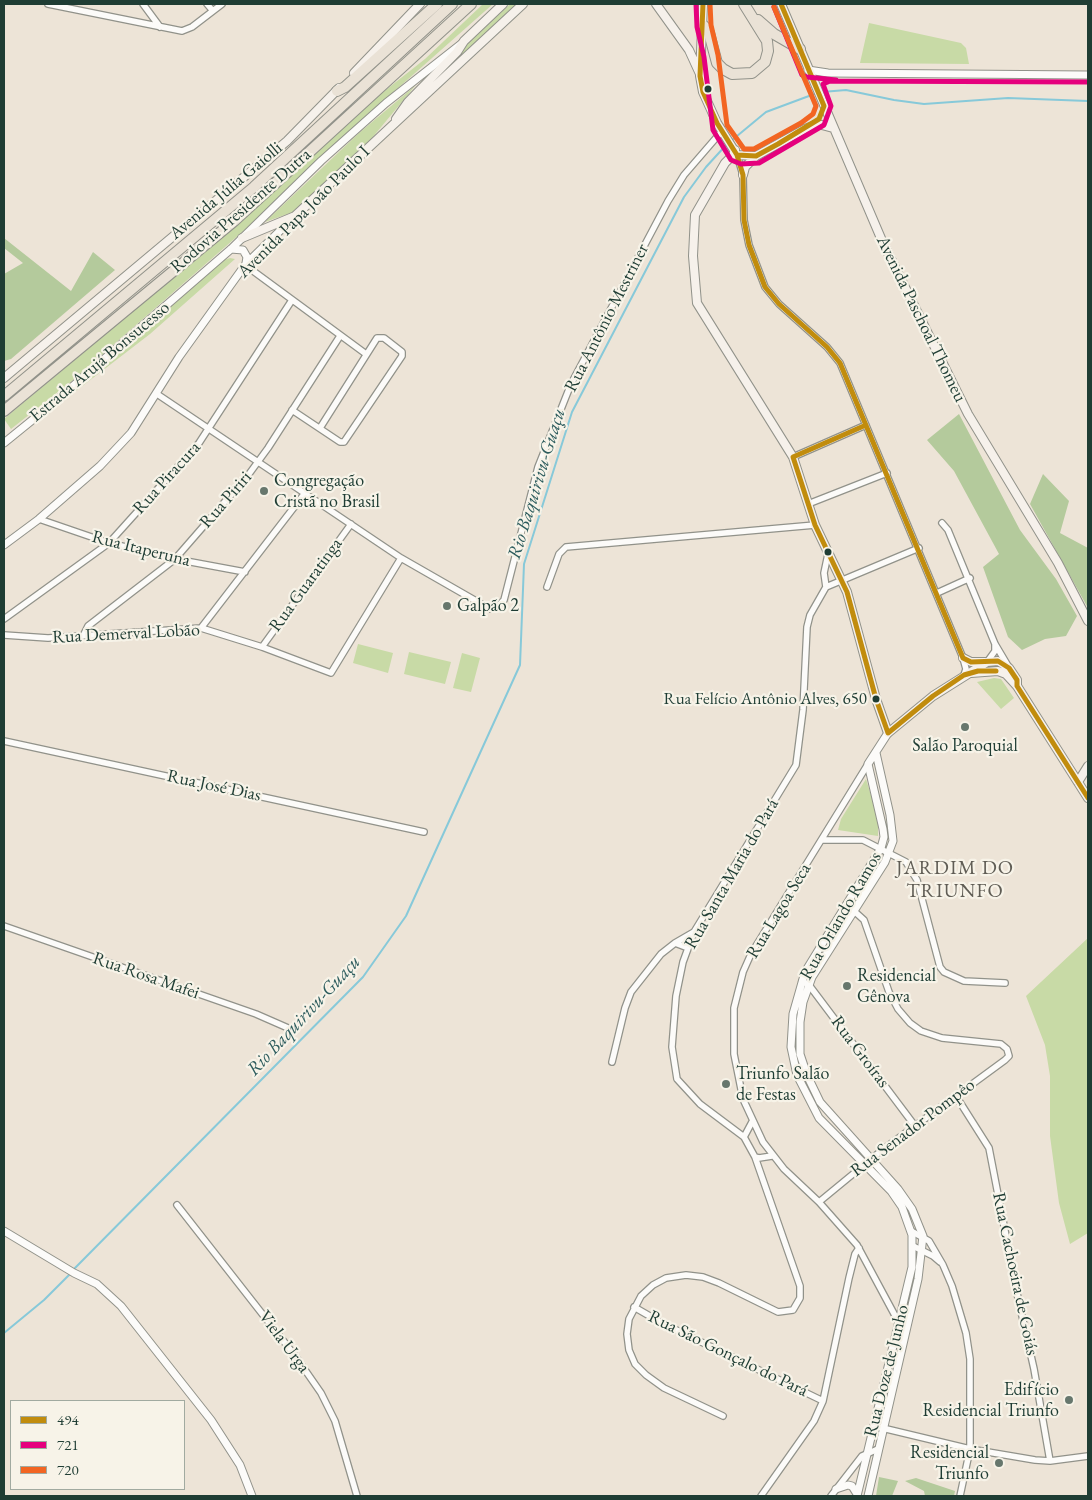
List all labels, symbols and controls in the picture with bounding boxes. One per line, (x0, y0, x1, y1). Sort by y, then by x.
unlabelled marker (703, 84, 713, 94)
street label: Avenida Júlia Gaiolli (165, 137, 287, 245)
street label: Avenida Papa João Paulo I (233, 141, 375, 283)
street label: Rodovia Presidente Dutra (166, 144, 316, 278)
street label: Avenida Paschoal Thomeu (871, 232, 971, 406)
street label: Rua Antônio Mestriner (560, 240, 654, 396)
street label: Estrada Arujá Bonsucesso (26, 297, 174, 427)
water label: Rio Baquirivu-Guaçu (503, 406, 571, 562)
street label: Rua Piracura (129, 437, 205, 519)
street label: Rua Piriri (195, 467, 257, 533)
place label: Congregação Cristã no Brasil (274, 470, 380, 512)
marker: Congregação Cristã no Brasil (258, 485, 270, 497)
street label: Rua Itaperuna (90, 526, 192, 572)
street label: Rua Guaratinga (265, 534, 347, 636)
unlabelled marker (823, 547, 833, 557)
place label: Galpão 2 (457, 595, 519, 617)
marker: Galpão 2 (441, 600, 453, 612)
street label: Rua Demerval Lobão (52, 619, 200, 649)
place label: Rua Felício Antônio Alves, 650 (664, 689, 867, 709)
marker: Rua Felício Antônio Alves, 650 (871, 694, 881, 704)
marker: Salão Paroquial (959, 721, 971, 733)
place label: Salão Paroquial (912, 735, 1018, 757)
street label: Rua José Dias (165, 766, 263, 806)
street label: Rua Santa Maria do Pará (680, 795, 784, 953)
street label: Rua Orlando Ramos (796, 848, 886, 984)
district label: JARDIM DO TRIUNFO (895, 857, 1015, 904)
street label: Rua Lagoa Seca (742, 859, 816, 963)
street label: Rua Rosa Mafei (90, 948, 202, 1004)
water label: Rio Baquirivu-Guaçu (242, 951, 366, 1081)
place label: Residencial Gênova (857, 965, 936, 1008)
marker: Residencial Gênova (841, 980, 853, 992)
street label: Rua Groíras (826, 1012, 894, 1092)
place label: Triunfo Salão de Festas (736, 1063, 829, 1106)
street label: Rua Senador Pompêo (847, 1074, 979, 1182)
marker: Triunfo Salão de Festas (720, 1078, 732, 1090)
street label: Rua Cachoeira de Goiás (987, 1191, 1043, 1357)
street label: Rua Doze de Junho (860, 1303, 914, 1439)
street label: Rua São Gonçalo do Pará (645, 1306, 811, 1402)
street label: Viela Urga (254, 1307, 314, 1377)
place label: Edifício Residencial Triunfo (923, 1379, 1059, 1422)
marker: Edifício Residencial Triunfo (1063, 1394, 1075, 1406)
legend (10, 1400, 185, 1490)
text: 494 (57, 1410, 79, 1429)
text: 721 (57, 1435, 79, 1454)
place label: Residencial Triunfo (910, 1442, 989, 1485)
marker: Residencial Triunfo (993, 1457, 1005, 1469)
text: 720 (57, 1460, 79, 1479)

